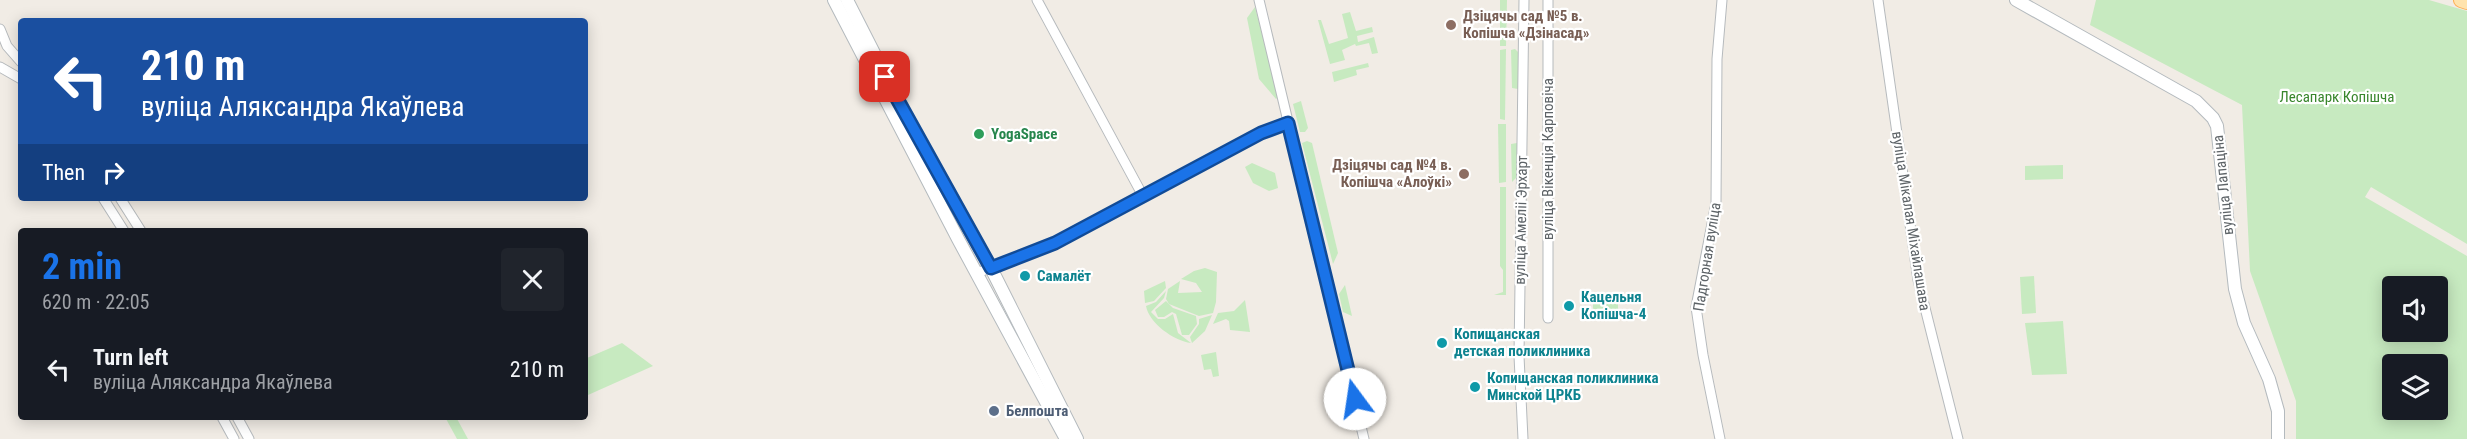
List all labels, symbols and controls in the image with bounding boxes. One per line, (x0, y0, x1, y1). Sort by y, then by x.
place label: Дзіцячы сад №5 в. Копішча «Дзінасад» (1463, 7, 1590, 42)
marker: Дзіцячы сад №5 в. Копішча «Дзінасад» (1444, 18, 1458, 32)
text: 210 m (141, 41, 246, 90)
icon: left (42, 42, 120, 120)
pin (859, 51, 910, 102)
icon: arrive (868, 60, 901, 93)
street label: вуліца Вікенція Карповіча (1539, 78, 1557, 240)
park label: Лесапарк Копішча (2279, 88, 2395, 106)
text: вуліца Аляксандра Якаўлева (141, 91, 464, 123)
place label: YogaSpace (991, 125, 1057, 143)
marker: YogaSpace (972, 127, 986, 141)
street label: вуліца Мікалая Міхайлашава (1888, 130, 1934, 312)
street label: вуліца Лапаціна (2209, 134, 2237, 236)
street label: вуліца Амеліі Эрхарт (1511, 155, 1531, 285)
icon: right (97, 156, 130, 189)
place label: Дзіцячы сад №4 в. Копішча «Алоўкі» (1332, 156, 1452, 191)
text: Then (42, 160, 85, 185)
marker: Дзіцячы сад №4 в. Копішча «Алоўкі» (1457, 167, 1471, 181)
street label: Падгорная вуліца (1690, 201, 1724, 313)
text: 2 min (42, 246, 122, 288)
button: close (501, 248, 564, 311)
place label: Самалёт (1037, 267, 1091, 285)
marker: Самалёт (1018, 269, 1032, 283)
map controls (2382, 276, 2448, 420)
button: sound (2382, 276, 2448, 342)
place label: Кацельня Копішча-4 (1581, 288, 1647, 323)
text: 620 m · 22:05 (42, 290, 149, 314)
marker: Кацельня Копішча-4 (1562, 299, 1576, 313)
place label: Копищанская детская поликлиника (1454, 325, 1590, 360)
marker: Копищанская детская поликлиника (1435, 336, 1449, 350)
text: Turn left (93, 345, 168, 370)
icon: left (42, 353, 75, 386)
button: layers (2382, 354, 2448, 420)
text: 210 m (510, 357, 564, 382)
position arrow (1323, 367, 1387, 431)
place label: Копищанская поликлиника Минской ЦРКБ (1487, 369, 1659, 404)
text: вуліца Аляксандра Якаўлева (93, 370, 333, 394)
marker: Копищанская поликлиника Минской ЦРКБ (1468, 380, 1482, 394)
place label: Белпошта (1006, 402, 1068, 420)
marker: Белпошта (987, 404, 1001, 418)

